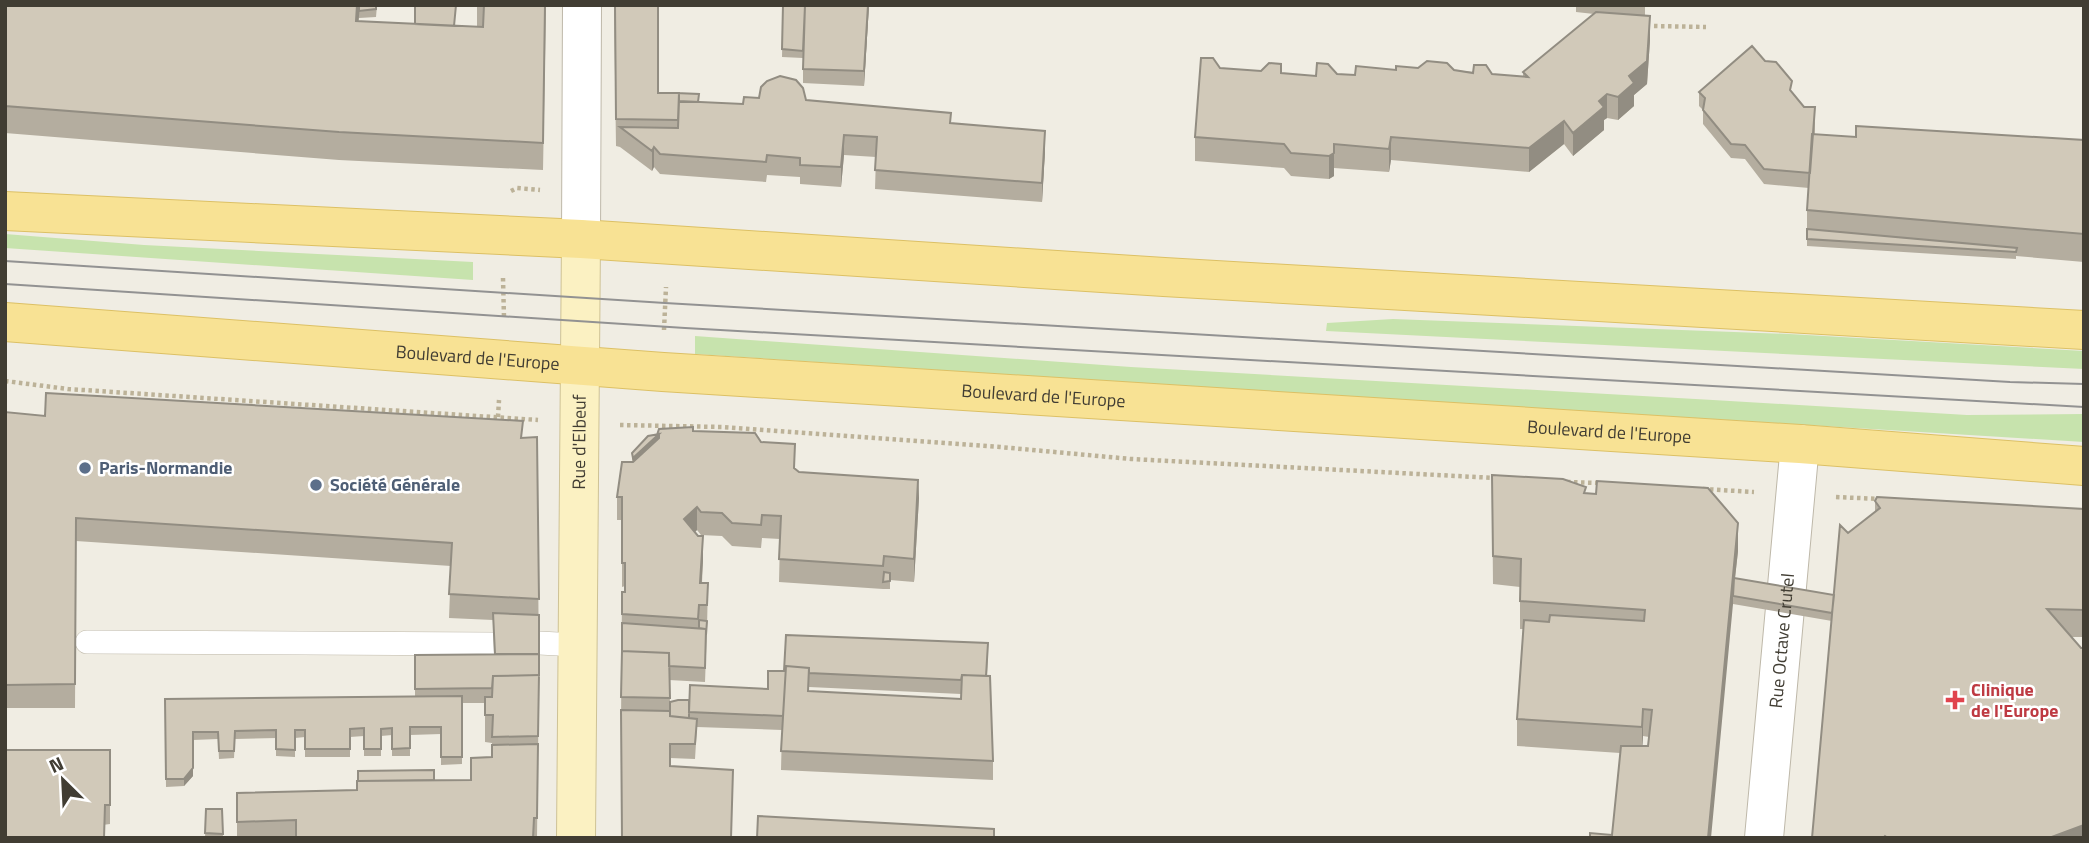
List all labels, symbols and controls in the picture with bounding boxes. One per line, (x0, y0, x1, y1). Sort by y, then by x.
street label: Boulevard de l'Europe (395, 338, 561, 377)
street label: Boulevard de l'Europe (960, 377, 1126, 414)
street label: Rue d'Elbeuf (565, 394, 593, 490)
street label: Boulevard de l'Europe (1526, 413, 1692, 450)
place label: Paris-Normandie (99, 454, 233, 481)
marker: Paris-Normandie (77, 460, 93, 476)
place label: Société Générale (330, 471, 460, 498)
marker: Société Générale (308, 477, 324, 493)
street label: Rue Octave Crutel (1762, 572, 1801, 709)
place label: Clinique de l'Europe (1971, 676, 2058, 724)
marker: Clinique de l'Europe (1945, 690, 1965, 710)
north arrow (28, 745, 98, 815)
text: N (44, 748, 68, 780)

